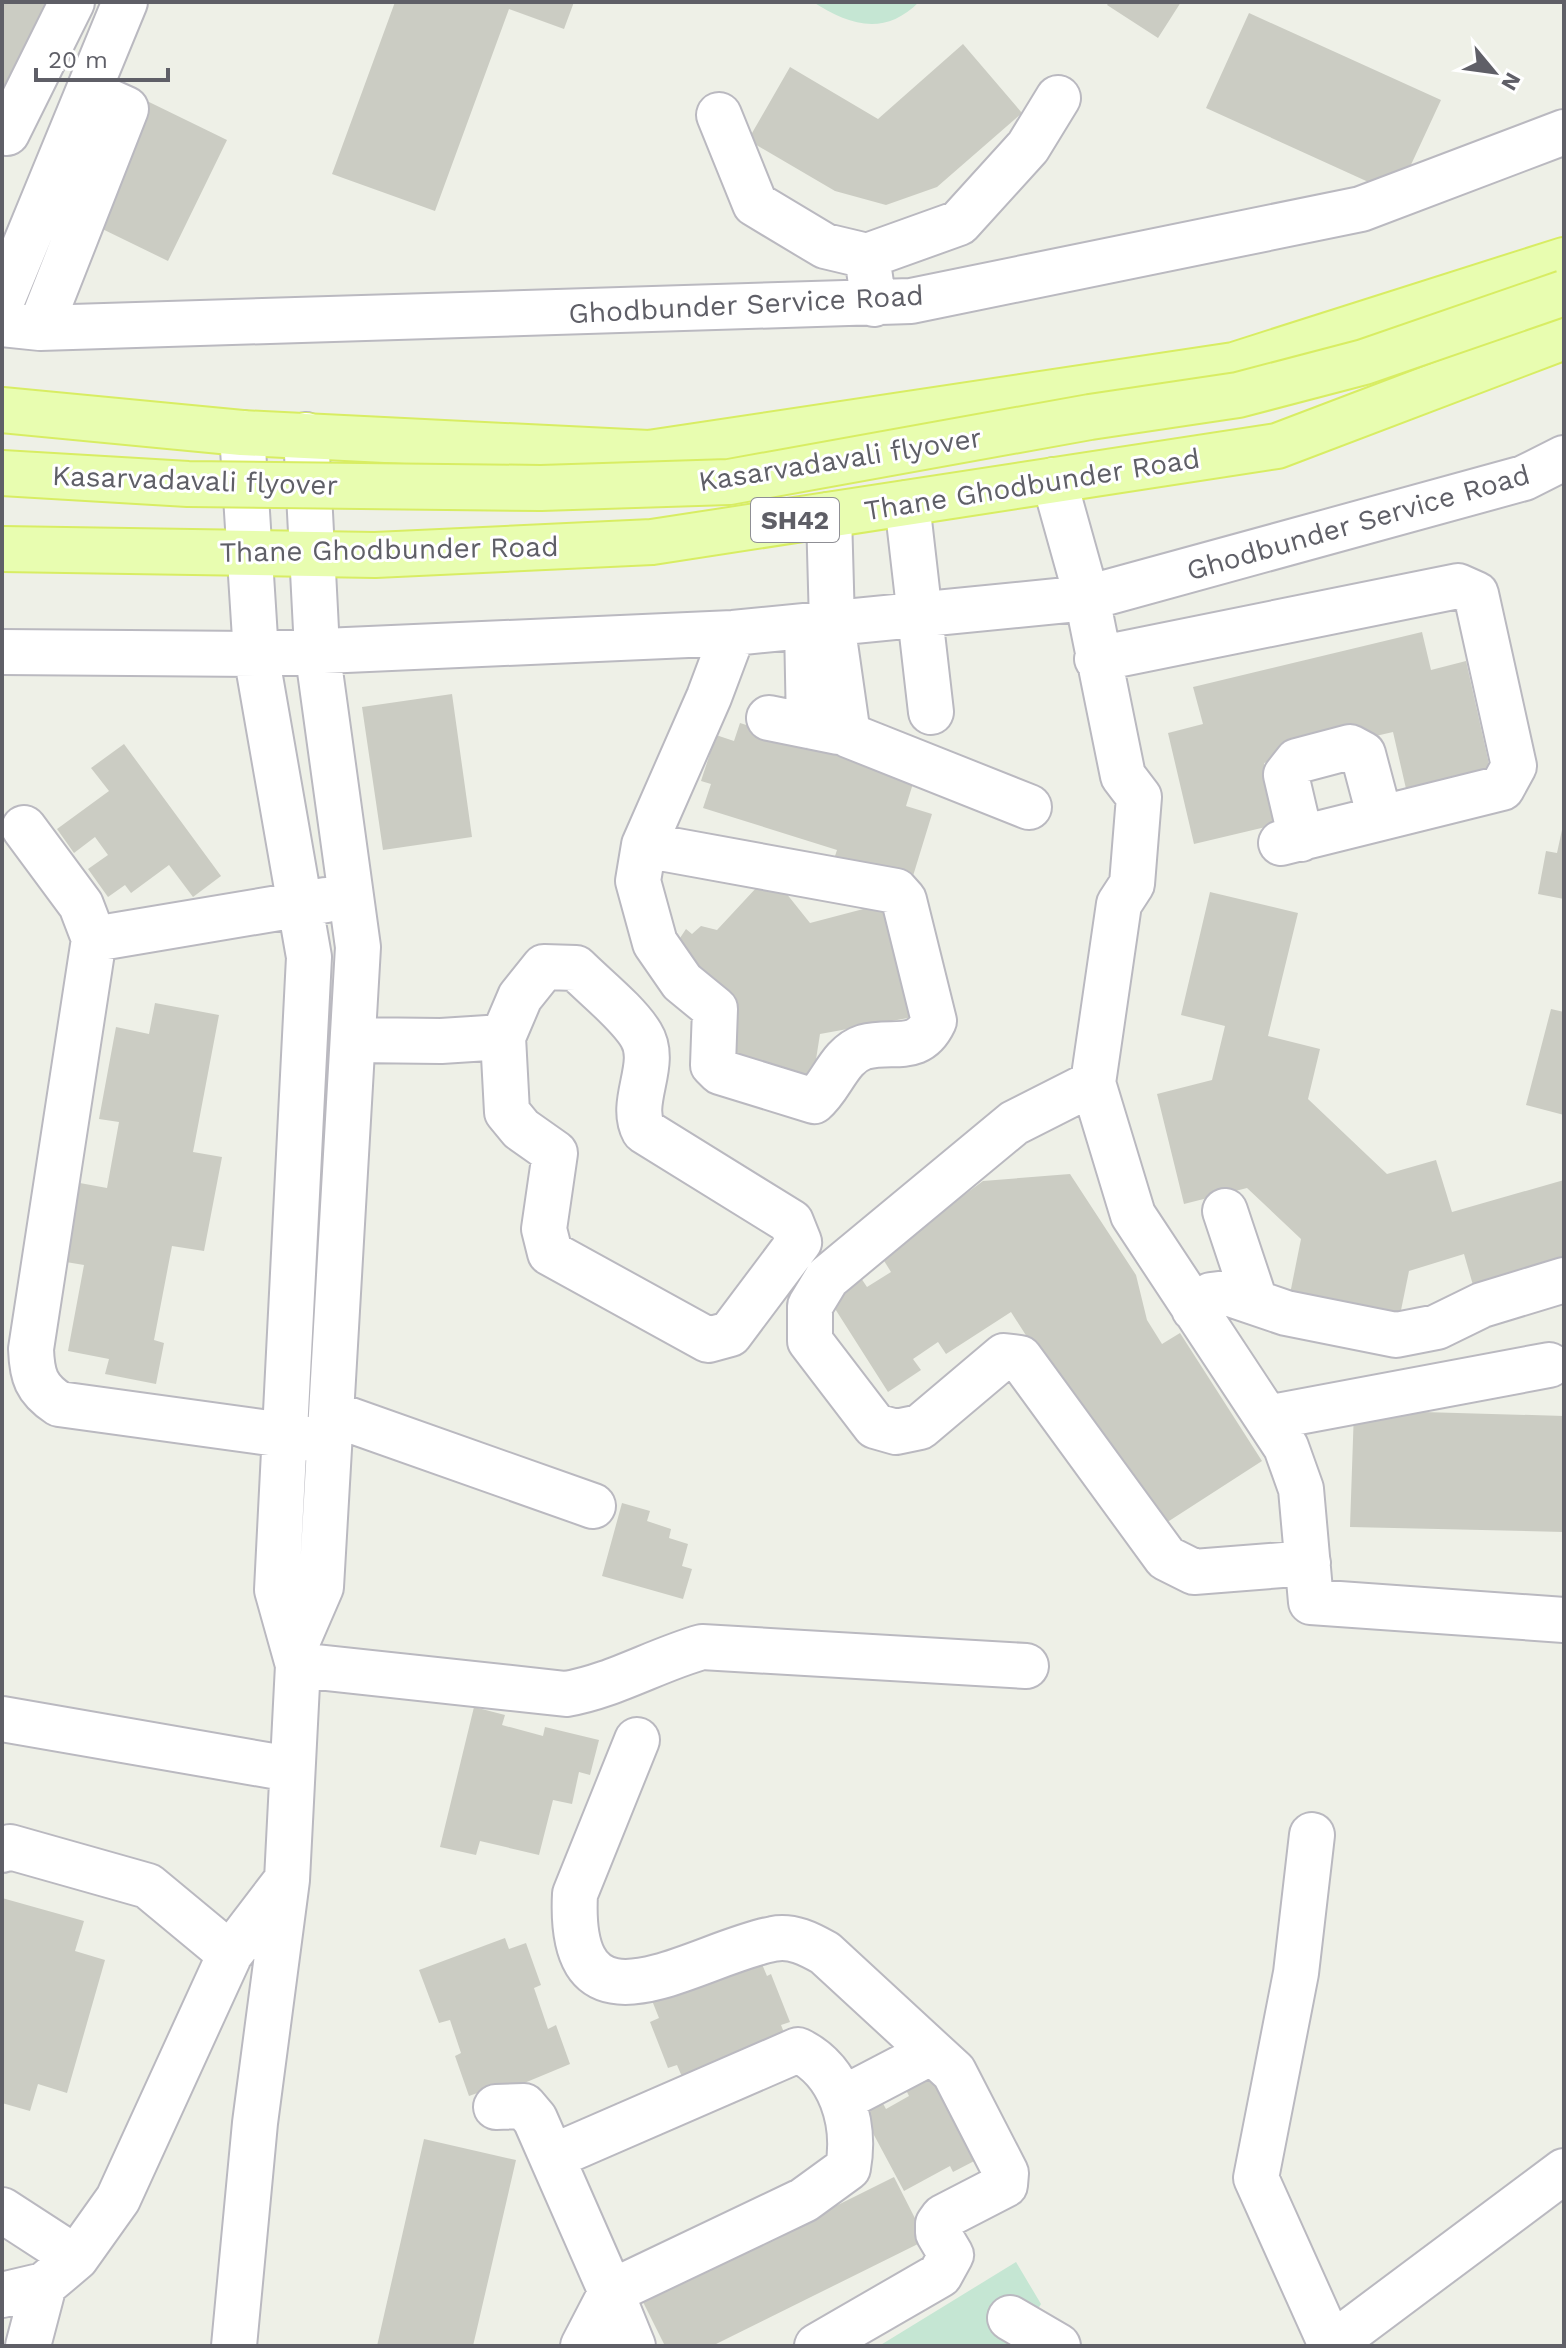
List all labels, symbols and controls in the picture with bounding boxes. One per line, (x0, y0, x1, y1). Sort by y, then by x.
scale bar (36, 32, 168, 82)
north arrow (1454, 32, 1534, 112)
text: 20 m (48, 46, 108, 74)
text: N (1496, 68, 1526, 95)
street label: Ghodbunder Service Road (568, 279, 924, 330)
street label: Kasarvadavali flyover (696, 421, 984, 498)
street label: Thane Ghodbunder Road (862, 442, 1202, 527)
street label: Ghodbunder Service Road (1183, 458, 1534, 587)
street label: Kasarvadavali flyover (51, 459, 339, 502)
road number: SH42 (751, 498, 839, 542)
street label: Thane Ghodbunder Road (219, 530, 559, 569)

